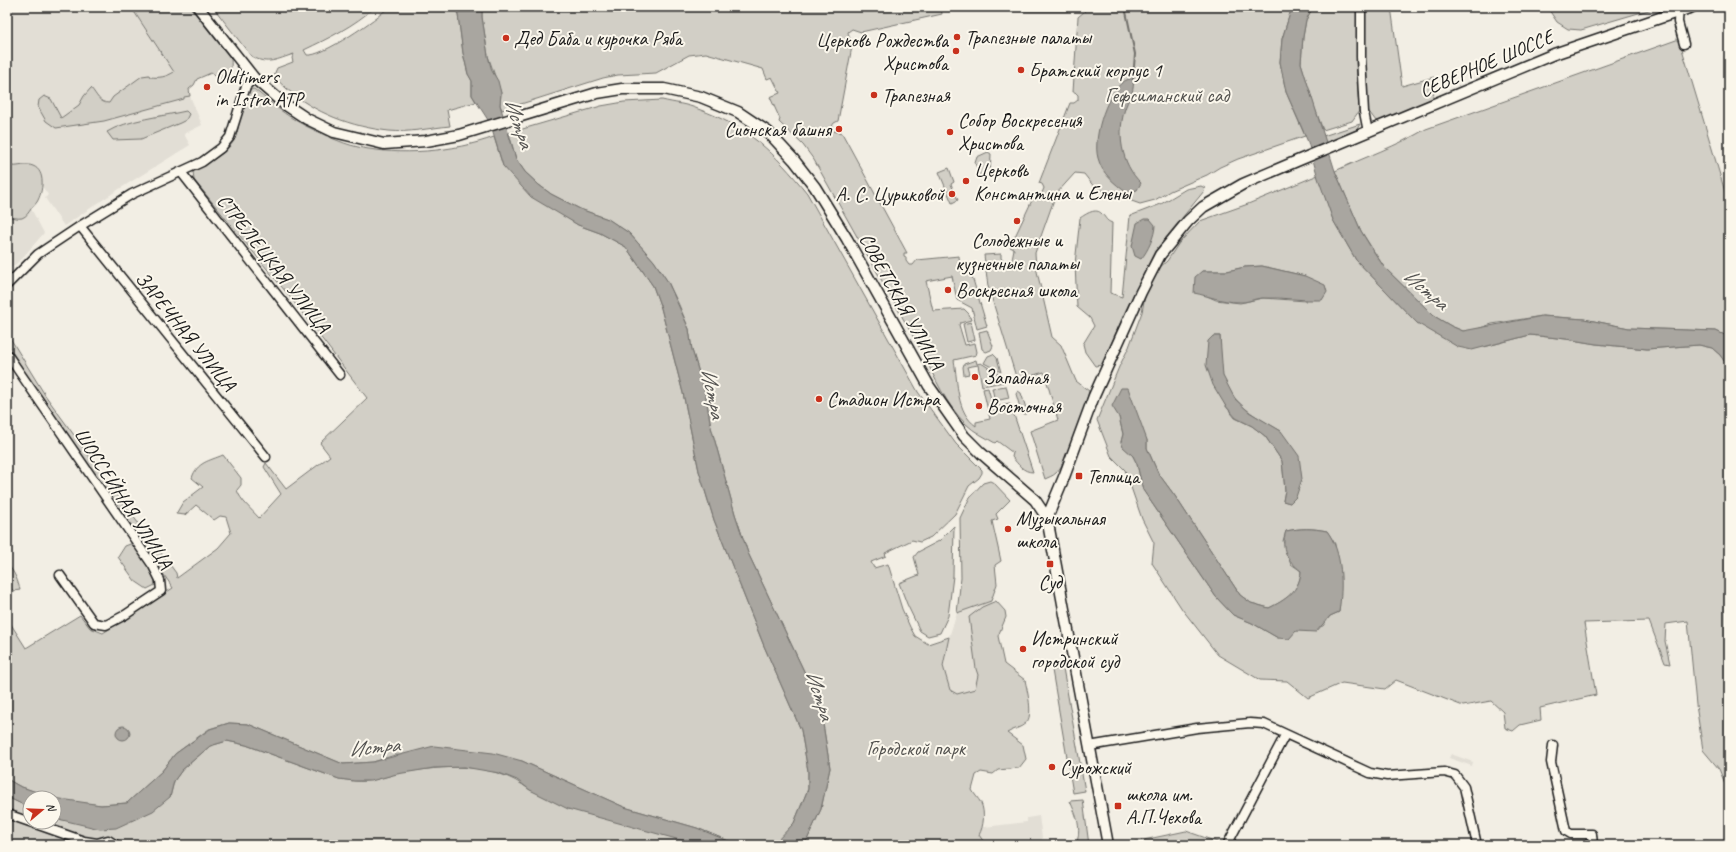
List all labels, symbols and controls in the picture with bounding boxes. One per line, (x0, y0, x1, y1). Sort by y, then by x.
street label: СЕВЕРНОЕ ШОССЕ (1415, 23, 1560, 103)
place label: Трапезные палаты (965, 25, 1093, 50)
place label: Дед Баба и курочка Ряба (514, 26, 684, 51)
place label: Церковь Рождества Христова (816, 28, 950, 76)
marker: Трапезные палаты (952, 32, 962, 42)
marker: Дед Баба и курочка Ряба (501, 33, 511, 43)
marker: Церковь Рождества Христова (951, 46, 961, 56)
place label: Братский корпус 1 (1029, 58, 1163, 83)
place label: Oldtimers in Istra ATP (215, 64, 305, 112)
marker: Братский корпус 1 (1016, 65, 1026, 75)
marker: Oldtimers in Istra ATP (202, 82, 212, 92)
place label: Трапезная (882, 83, 951, 108)
park label: Гефсиманский сад (1105, 83, 1230, 108)
marker: Трапезная (869, 90, 879, 100)
water label: Истра (498, 95, 540, 153)
place label: Собор Воскресения Христова (958, 108, 1083, 156)
place label: Сионская башня (725, 117, 833, 142)
marker: Сионская башня (834, 124, 844, 134)
marker: Собор Воскресения Христова (945, 127, 955, 137)
place label: Церковь Константина и Елены (974, 158, 1132, 206)
marker: Церковь Константина и Елены (961, 176, 971, 186)
place label: А. С. Цуриковой (836, 182, 946, 207)
street label: СТРЕЛЕЦКАЯ УЛИЦА (212, 189, 336, 339)
marker: А. С. Цуриковой (947, 189, 957, 199)
marker: Солодежные и кузнечные палаты (1012, 216, 1022, 226)
street label: СОВЕТСКАЯ УЛИЦА (854, 228, 950, 375)
place label: Солодежные и кузнечные палаты (955, 228, 1080, 276)
water label: Истра (1398, 263, 1455, 316)
street label: ЗАРЕЧНАЯ УЛИЦА (130, 266, 242, 397)
place label: Воскресная школа (956, 278, 1078, 303)
marker: Воскресная школа (943, 285, 953, 295)
place label: Западная (983, 365, 1049, 390)
water label: Истра (695, 366, 731, 422)
marker: Западная (970, 372, 980, 382)
place label: Стадион Истра (827, 387, 941, 412)
marker: Стадион Истра (814, 394, 824, 404)
place label: Восточная (987, 394, 1062, 419)
marker: Восточная (974, 401, 984, 411)
street label: ШОССЕЙНАЯ УЛИЦА (69, 423, 179, 574)
place label: Теплица (1087, 464, 1141, 489)
marker: Теплица (1074, 471, 1084, 481)
place label: Музыкальная школа (1016, 506, 1107, 554)
marker: Музыкальная школа (1003, 524, 1013, 534)
marker: Суд (1045, 559, 1055, 569)
place label: Суд (1039, 570, 1063, 595)
place label: Истринский городской суд (1031, 626, 1120, 674)
marker: Истринский городской суд (1018, 644, 1028, 654)
water label: Истра (800, 667, 841, 725)
water label: Истра (347, 731, 402, 763)
park label: Городской парк (867, 736, 967, 761)
place label: Сурожский (1060, 755, 1133, 780)
marker: Сурожский (1047, 762, 1057, 772)
place label: школа им. А.П.Чехова (1126, 782, 1203, 830)
north arrow (22, 790, 62, 830)
text: N (44, 801, 60, 814)
marker: школа им. А.П.Чехова (1113, 801, 1123, 811)

